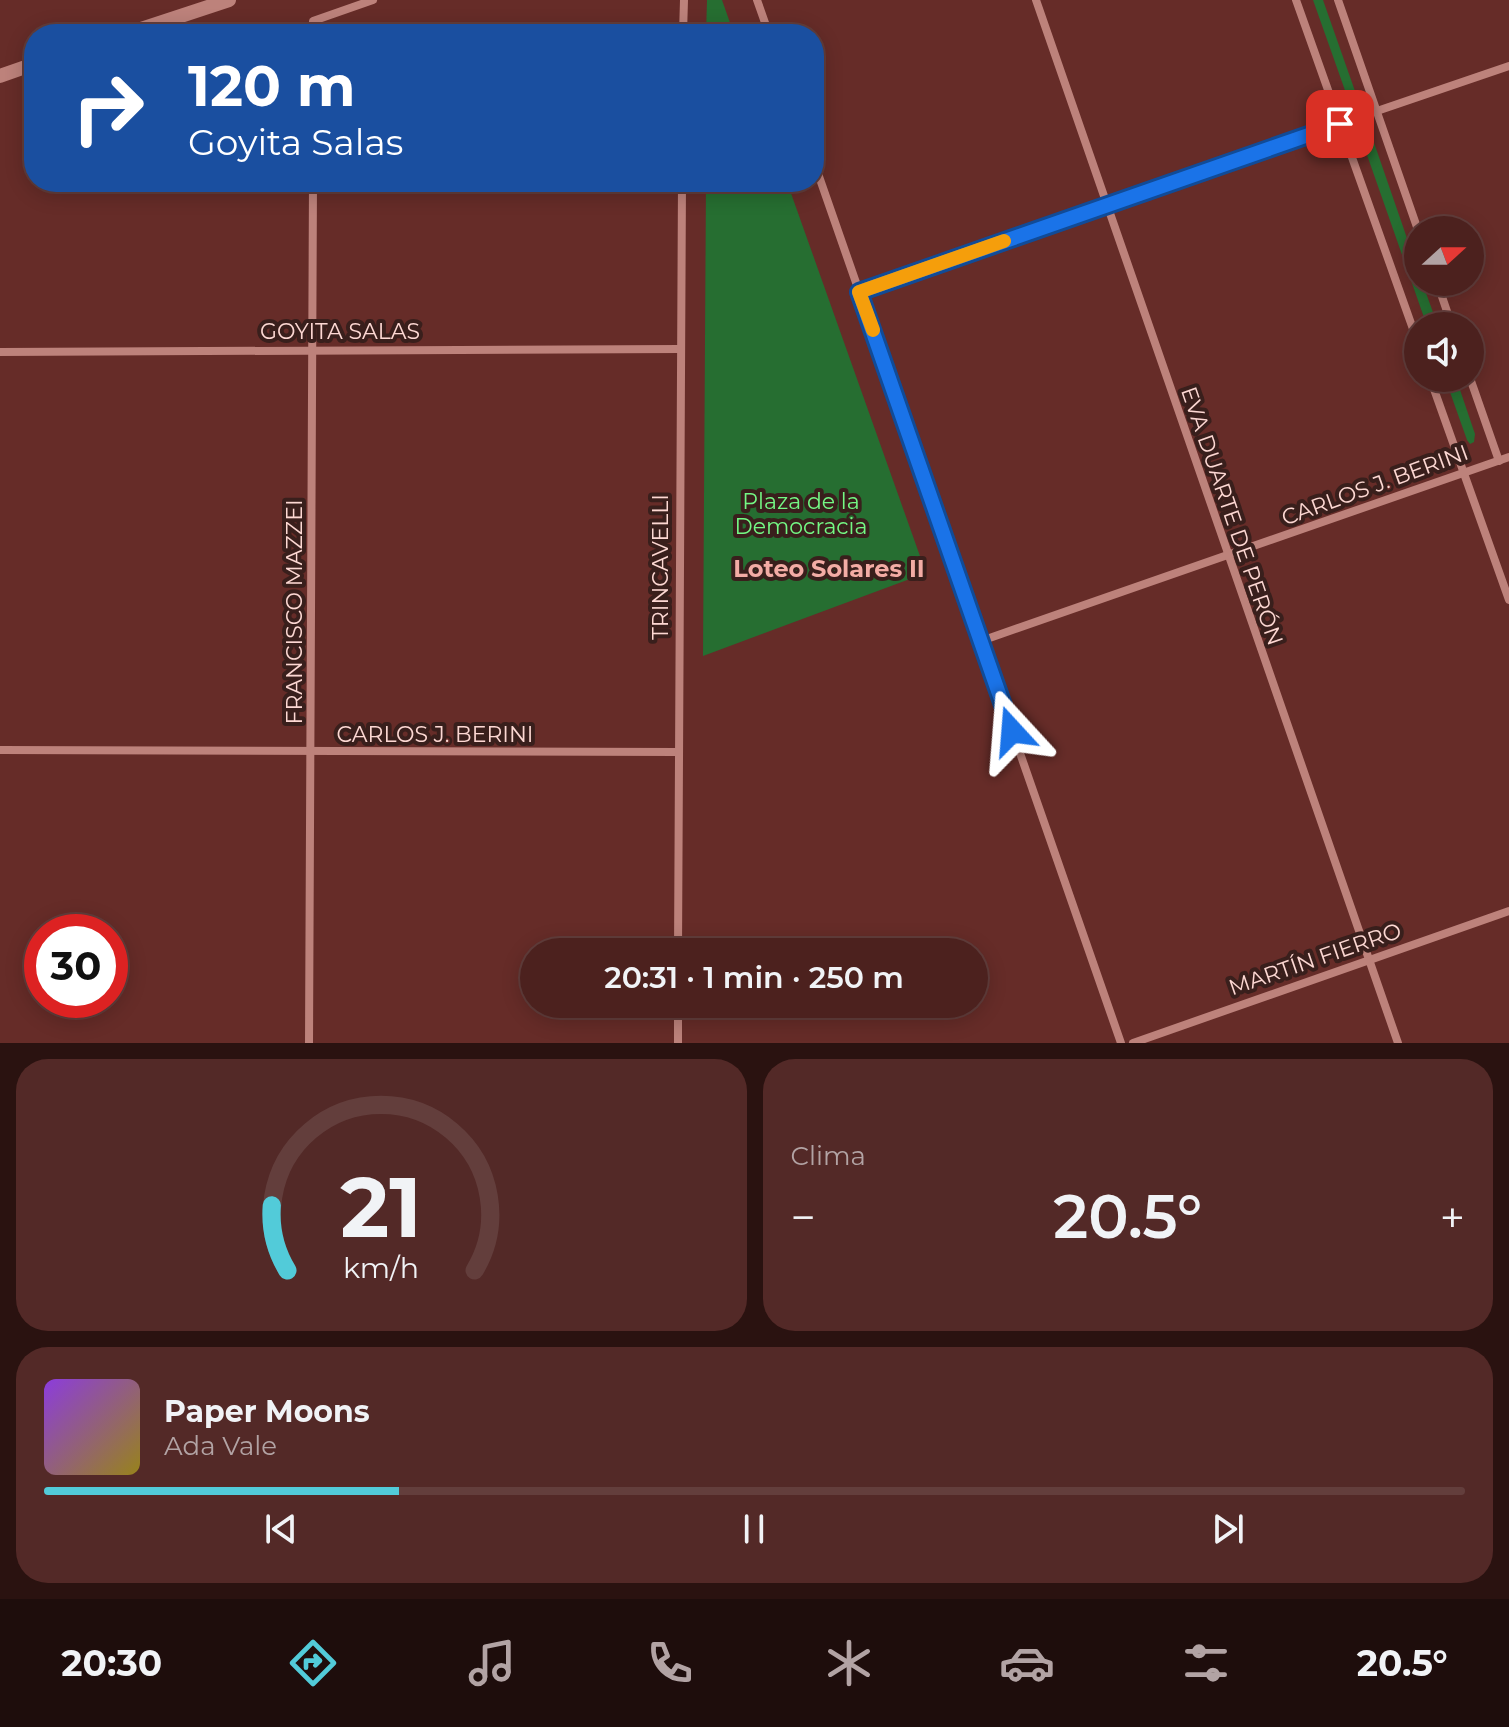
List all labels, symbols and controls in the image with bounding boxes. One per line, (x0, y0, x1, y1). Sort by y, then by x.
text: 120 m (188, 52, 356, 120)
icon: right (56, 56, 160, 160)
pin (1306, 90, 1374, 158)
icon: arrive (1318, 102, 1362, 146)
text: Goyita Salas (188, 120, 403, 164)
north arrow (1404, 216, 1484, 296)
map controls (1404, 216, 1484, 392)
button: sound (1404, 312, 1484, 392)
street label: GOYITA SALAS (260, 318, 420, 345)
street label: EVA DUARTE DE PERÓN (1175, 383, 1289, 649)
street label: CARLOS J. BERINI (1278, 439, 1472, 531)
park label: Plaza de la Democracia (734, 488, 868, 540)
street label: TRINCAVELLI (647, 494, 674, 640)
street label: FRANCISCO MAZZEI (281, 499, 308, 725)
district label: Loteo Solares II (733, 554, 925, 583)
position arrow (970, 689, 1054, 773)
street label: CARLOS J. BERINI (337, 721, 533, 748)
speed limit sign: 30 (24, 914, 128, 1018)
street label: MARTÍN FIERRO (1225, 917, 1405, 1001)
text: 20:31 · 1 min · 250 m (604, 959, 904, 996)
text: Clima (791, 1140, 866, 1172)
text: 21 (340, 1156, 422, 1258)
text: 20.5° (1053, 1180, 1202, 1253)
text: − (791, 1190, 816, 1244)
text: + (1440, 1190, 1465, 1244)
text: km/h (343, 1250, 419, 1285)
text: Paper Moons (164, 1393, 370, 1430)
text: Ada Vale (164, 1430, 277, 1462)
icon: previous (259, 1507, 303, 1551)
icon: pause (732, 1507, 776, 1551)
icon: next (1206, 1507, 1250, 1551)
icon: directions (285, 1635, 341, 1691)
icon: music (464, 1635, 520, 1691)
icon: phone (642, 1635, 698, 1691)
icon: climate (821, 1635, 877, 1691)
icon: car (999, 1635, 1055, 1691)
icon: filters (1178, 1635, 1234, 1691)
text: 20:30 (61, 1641, 162, 1685)
text: 20.5° (1357, 1641, 1448, 1685)

